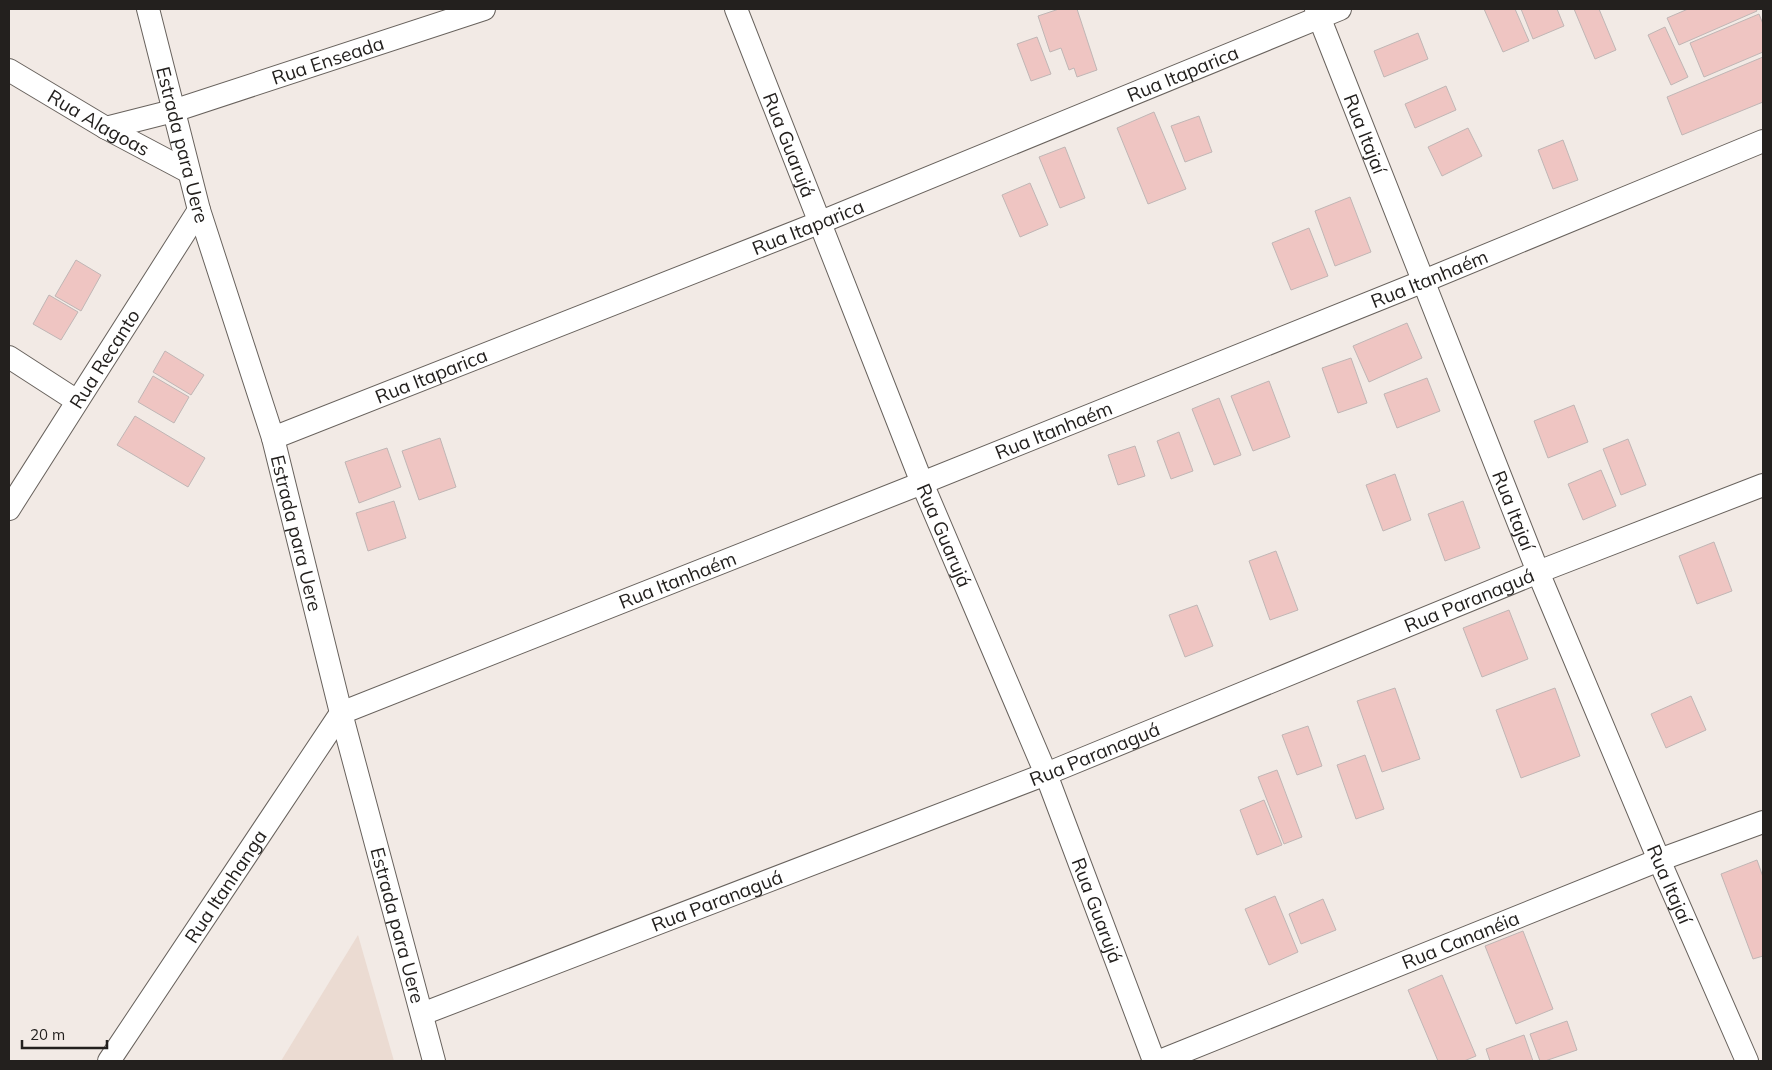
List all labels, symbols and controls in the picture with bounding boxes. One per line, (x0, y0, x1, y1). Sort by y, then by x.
street label: Rua Enseada (269, 31, 387, 90)
street label: Rua Itaparica (1123, 40, 1242, 107)
street label: Estrada para Uere (151, 64, 214, 226)
street label: Rua Alagoas (43, 84, 154, 161)
street label: Rua Guarujá (758, 89, 821, 201)
street label: Rua Itajaí (1339, 90, 1392, 178)
street label: Rua Itaparica (748, 194, 867, 260)
street label: Rua Itanhaém (1367, 244, 1491, 313)
street label: Rua Recanto (64, 305, 145, 413)
street label: Rua Itaparica (372, 343, 491, 409)
street label: Rua Itanhaém (992, 396, 1116, 464)
street label: Estrada para Uere (266, 452, 327, 614)
street label: Rua Itajaí (1487, 467, 1541, 555)
street label: Rua Guarujá (912, 480, 977, 591)
street label: Rua Itanhaém (615, 546, 740, 614)
street label: Rua Paranaguá (1401, 563, 1538, 638)
street label: Rua Paranaguá (1026, 717, 1163, 791)
street label: Rua Itanhanga (179, 825, 272, 948)
street label: Rua Itajaí (1642, 841, 1698, 929)
street label: Estrada para Uere (365, 845, 430, 1006)
street label: Rua Guarujá (1067, 854, 1128, 966)
street label: Rua Paranaguá (648, 865, 786, 937)
street label: Rua Cananéia (1398, 906, 1523, 974)
scale bar (22, 1018, 108, 1050)
text: 20 m (30, 1025, 65, 1044)

